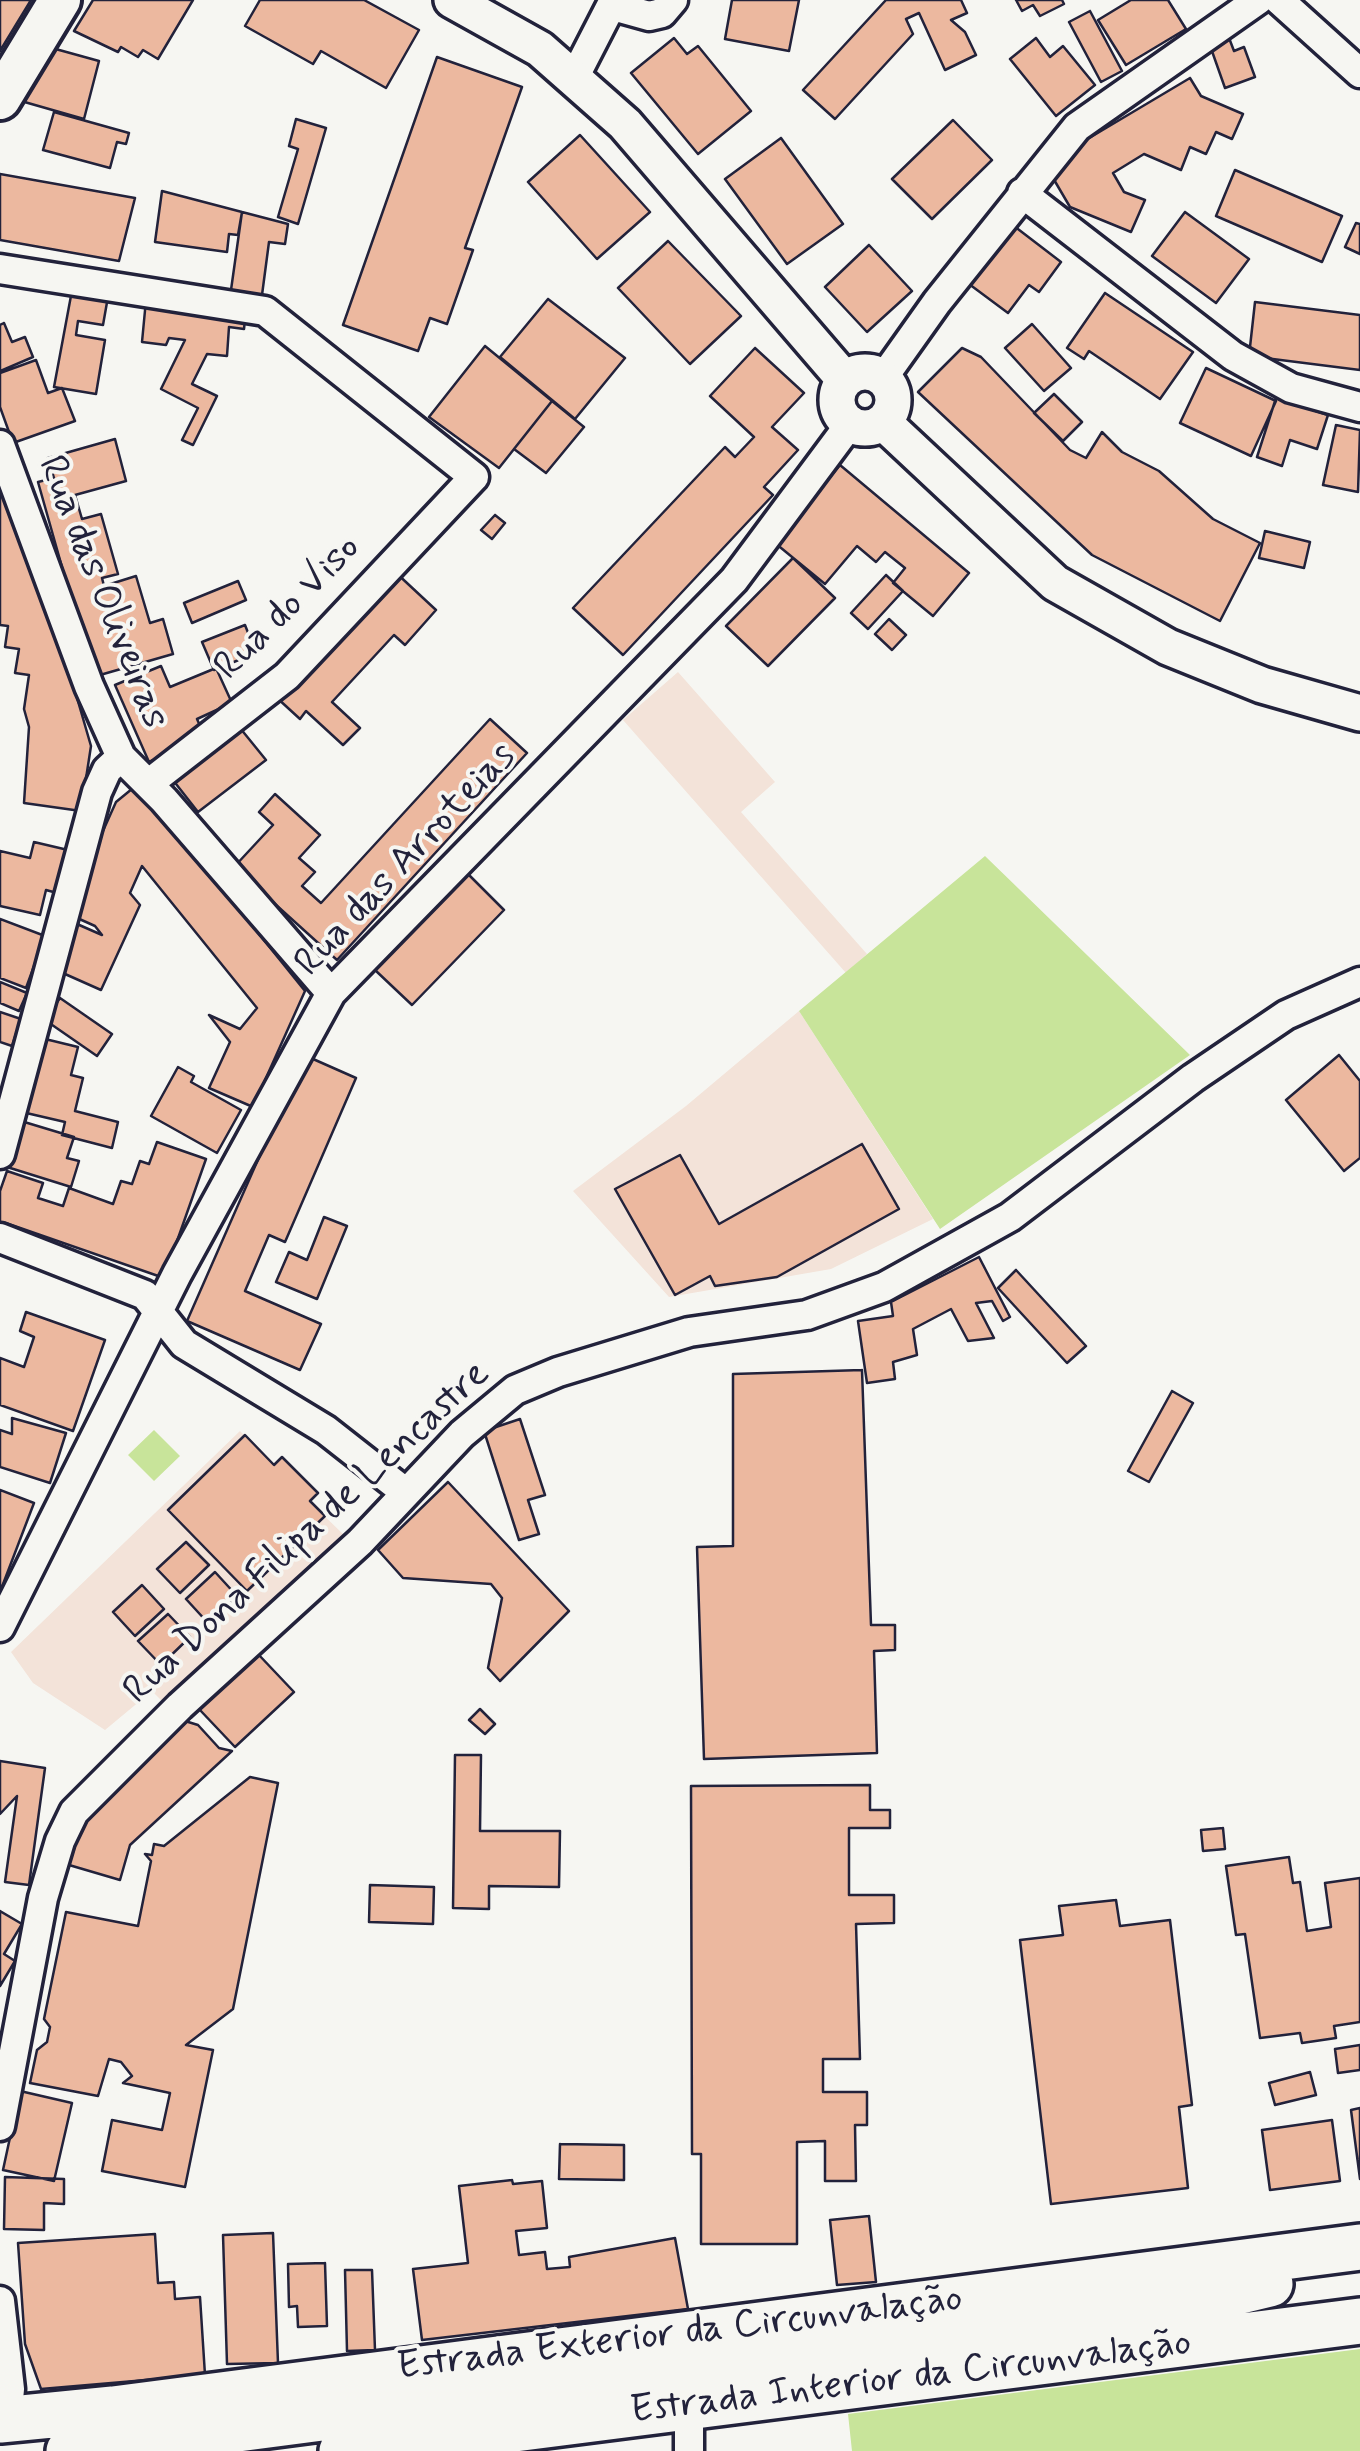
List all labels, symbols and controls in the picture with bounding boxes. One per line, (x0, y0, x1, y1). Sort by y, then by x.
street label: Rua das Oliveiras (24, 450, 178, 736)
street label: Rua do Viso (206, 526, 372, 692)
street label: Rua das Arroteias (286, 734, 528, 988)
street label: Rua Dona Filipa de Lencastre (115, 1352, 501, 1716)
street label: Estrada Exterior da Circunvalação (395, 2276, 965, 2394)
street label: Estrada Interior da Circunvalação (628, 2321, 1194, 2437)

